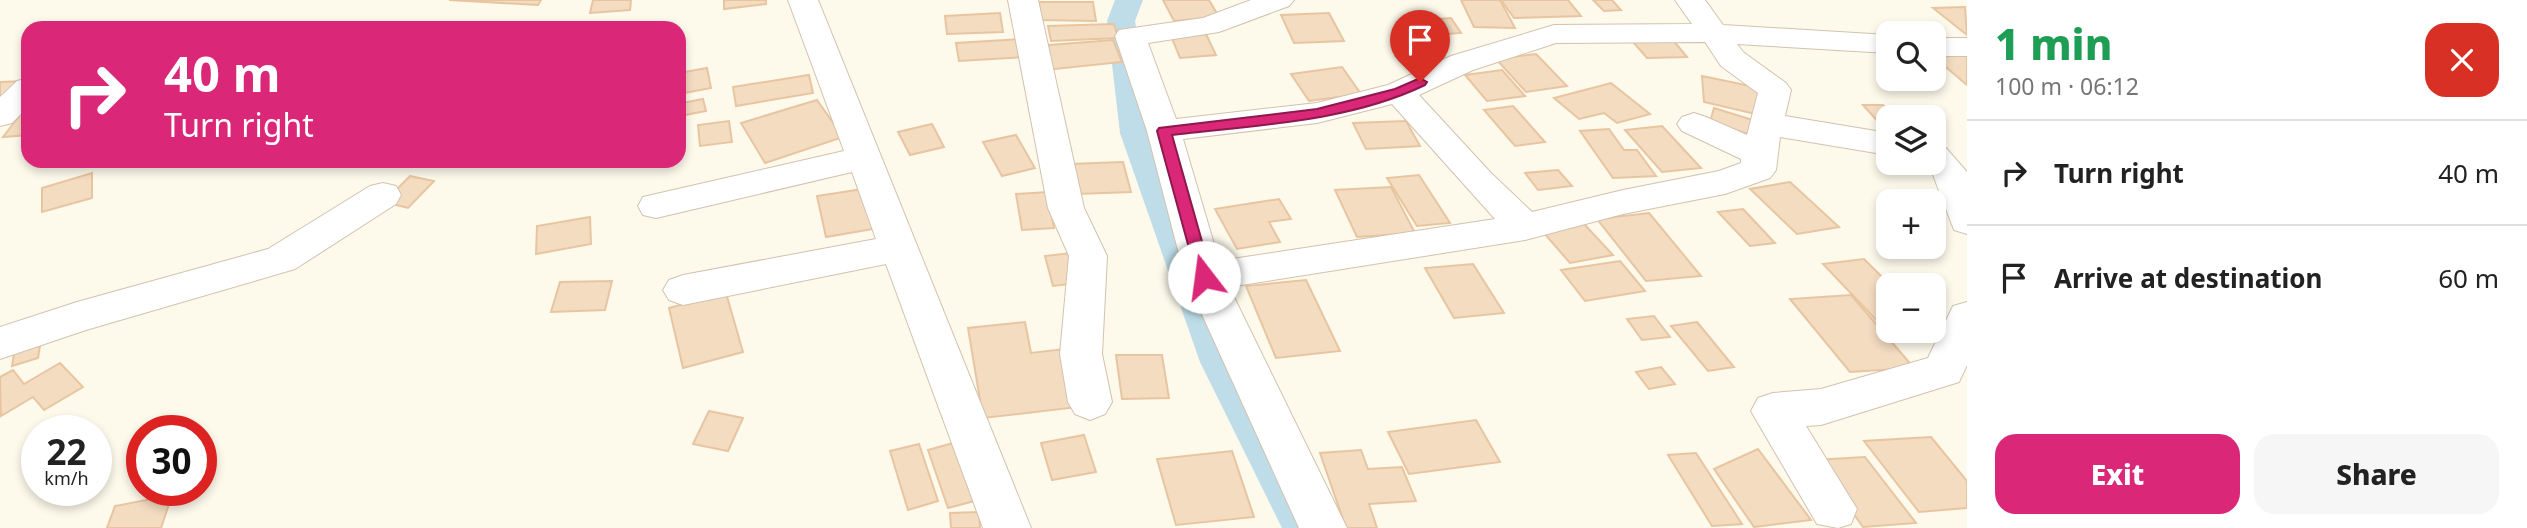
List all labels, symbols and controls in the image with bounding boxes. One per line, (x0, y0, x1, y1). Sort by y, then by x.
pin (1390, 10, 1450, 82)
text: 1 min (1995, 15, 2112, 72)
icon: arrive (1401, 21, 1439, 59)
map controls (1876, 21, 1946, 343)
button: search (1876, 21, 1946, 91)
button: close (2425, 23, 2499, 97)
text: 40 m (164, 40, 281, 106)
icon: right (49, 49, 140, 140)
text: 100 m · 06:12 (1995, 70, 2139, 102)
text: Turn right (164, 103, 314, 146)
button: layers (1876, 105, 1946, 175)
icon: right (1995, 154, 2033, 192)
text: Turn right (2054, 155, 2184, 191)
text: 40 m (2438, 155, 2499, 191)
button: + (1876, 189, 1946, 259)
position arrow (1167, 240, 1241, 314)
icon: arrive (1995, 259, 2033, 297)
text: Arrive at destination (2054, 260, 2323, 296)
text: 60 m (2438, 260, 2499, 296)
button: − (1876, 273, 1946, 343)
speed limit sign: 30 (126, 415, 217, 506)
text: 22 (46, 428, 87, 475)
button: Exit (1995, 434, 2240, 514)
button: Share (2254, 434, 2499, 514)
text: km/h (44, 466, 89, 490)

